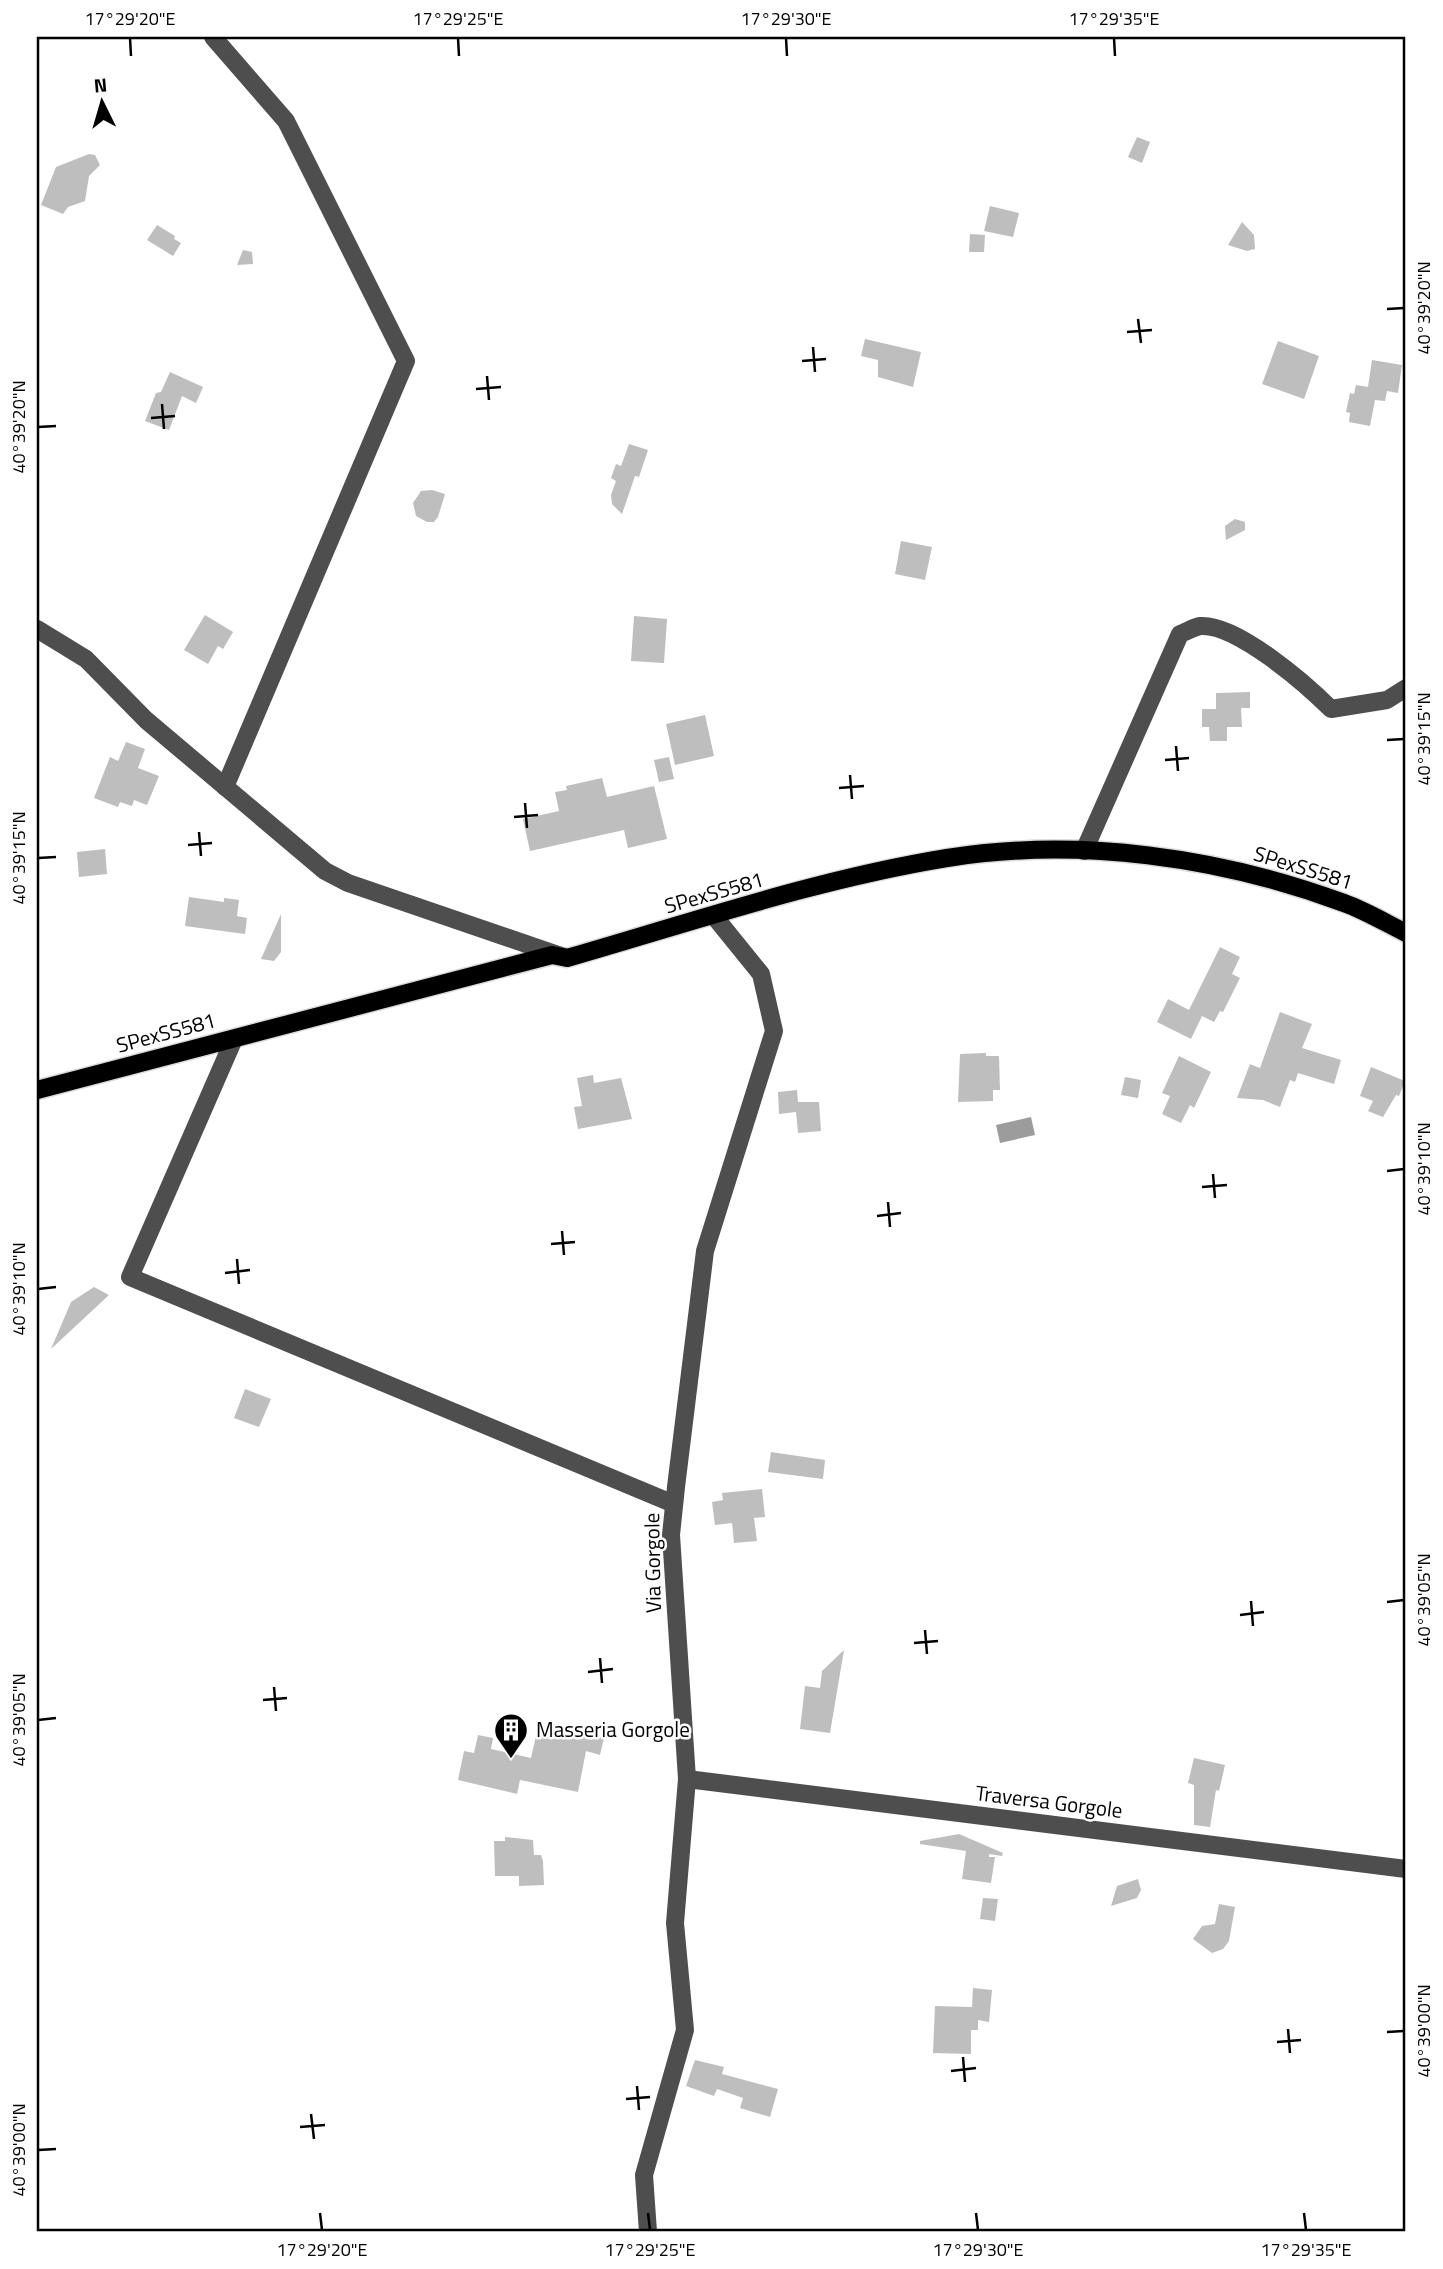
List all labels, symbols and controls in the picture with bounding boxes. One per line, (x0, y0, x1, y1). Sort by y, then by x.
text: 17°29'20"E (85, 5, 176, 32)
text: 17°29'25"E (413, 5, 504, 32)
text: 17°29'30"E (741, 5, 832, 32)
text: 17°29'35"E (1069, 5, 1160, 32)
north arrow (66, 66, 136, 136)
text: N (93, 70, 108, 100)
text: 40°39'20"N (1410, 261, 1437, 355)
text: 40°39'20"N (5, 380, 32, 474)
text: 40°39'15"N (1410, 692, 1437, 786)
text: 40°39'15"N (5, 811, 32, 905)
street label: SPexSS581 (1250, 837, 1357, 897)
street label: SPexSS581 (660, 863, 767, 921)
street label: SPexSS581 (112, 1003, 219, 1061)
text: 40°39'10"N (1410, 1122, 1437, 1216)
text: 40°39'10"N (5, 1242, 32, 1336)
street label: Via Gorgole (635, 1513, 669, 1614)
text: 40°39'05"N (1410, 1553, 1437, 1647)
text: 40°39'05"N (5, 1673, 32, 1767)
building icon: Masseria Gorgole (492, 1711, 530, 1760)
place label: Masseria Gorgole (536, 1713, 690, 1745)
street label: Traversa Gorgole (974, 1776, 1125, 1826)
text: 40°39'00"N (1410, 1984, 1437, 2078)
text: 40°39'00"N (5, 2103, 32, 2197)
text: 17°29'20"E (277, 2236, 368, 2263)
text: 17°29'25"E (605, 2236, 696, 2263)
text: 17°29'30"E (933, 2236, 1024, 2263)
text: 17°29'35"E (1261, 2236, 1352, 2263)

